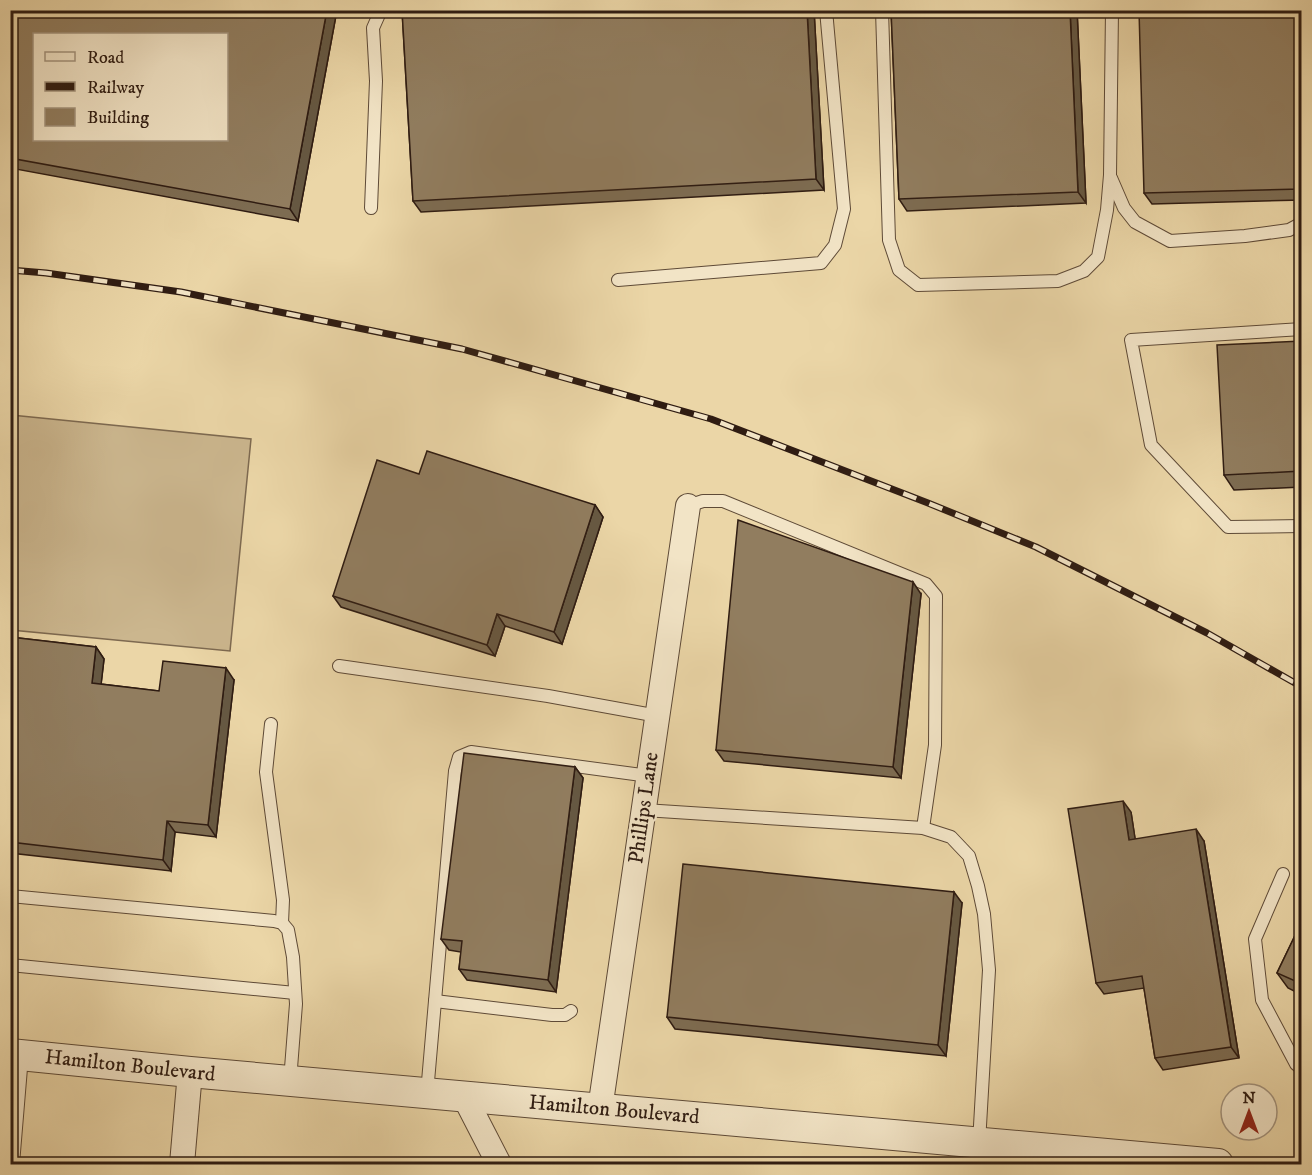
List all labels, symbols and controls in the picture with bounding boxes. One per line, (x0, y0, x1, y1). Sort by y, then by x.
legend (33, 33, 228, 141)
text: Road (87, 47, 124, 69)
text: Railway (87, 77, 145, 99)
text: Building (87, 107, 149, 129)
street label: Phillips Lane (623, 750, 665, 865)
street label: Hamilton Boulevard (43, 1044, 217, 1088)
north arrow (1219, 1082, 1279, 1142)
text: N (1242, 1088, 1256, 1108)
street label: Hamilton Boulevard (528, 1090, 701, 1130)

